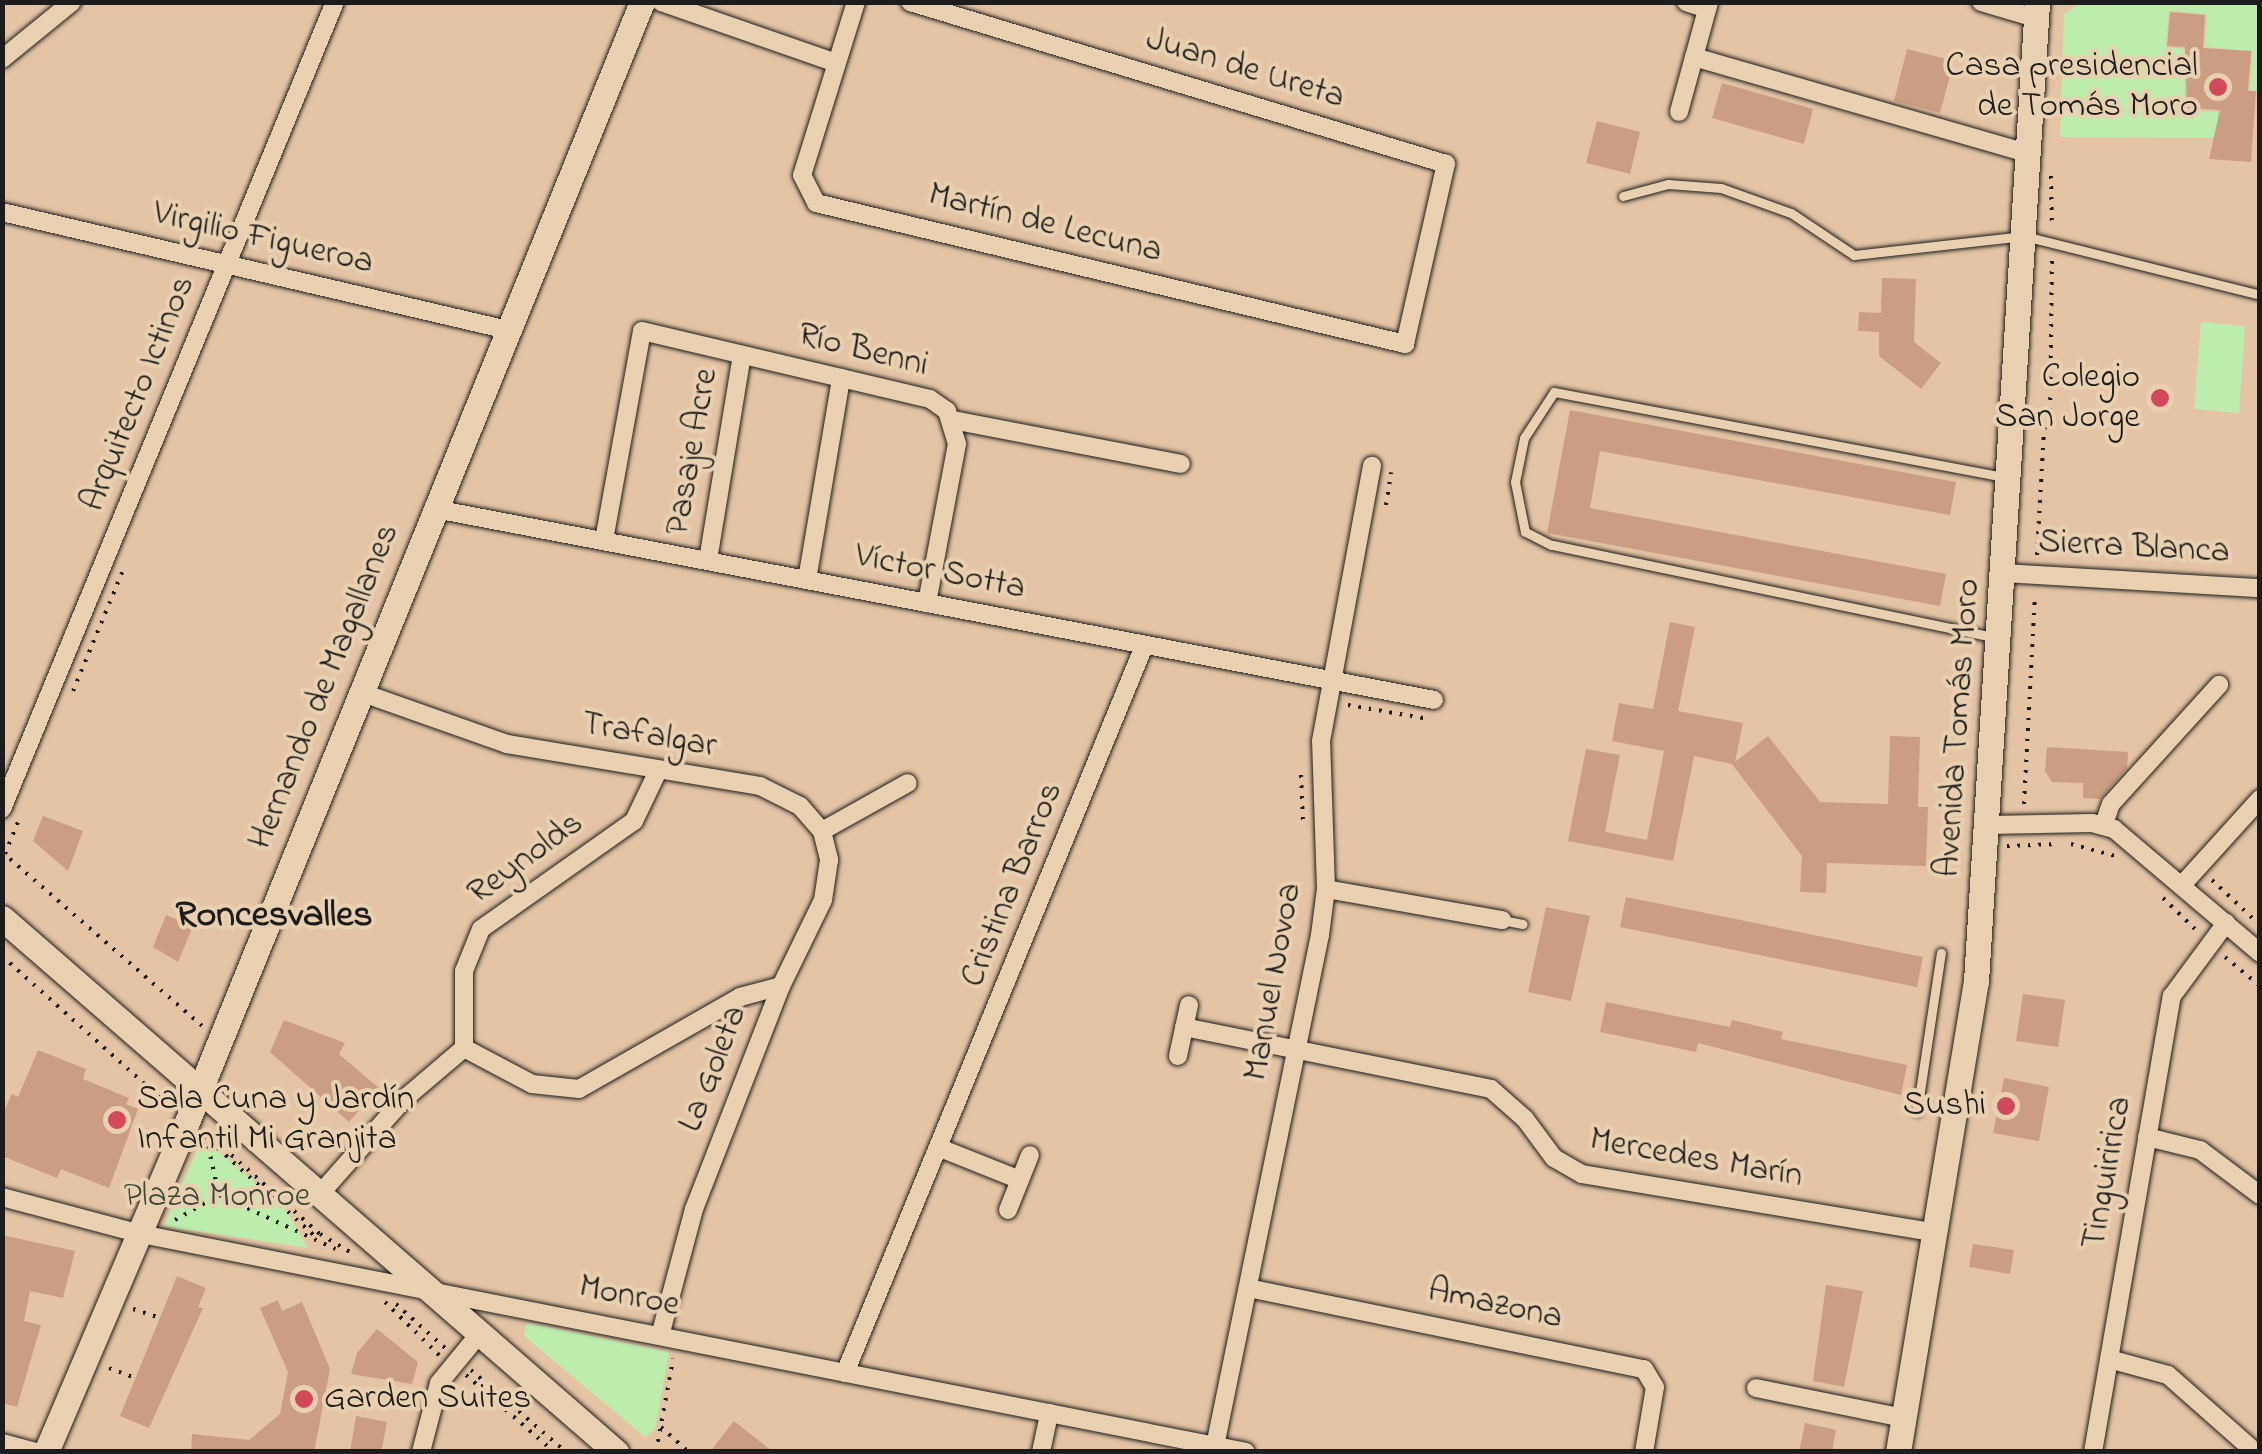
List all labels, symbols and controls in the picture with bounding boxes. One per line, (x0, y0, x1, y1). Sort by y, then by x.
street label: Juan de Ureta (1141, 19, 1349, 119)
place label: Casa presidencial de Tomás Moro (1946, 46, 2198, 128)
marker: Casa presidencial de Tomás Moro (2207, 76, 2229, 98)
street label: Martín de Lecuna (924, 175, 1166, 273)
street label: Virgilio Figueroa (149, 193, 377, 285)
street label: Arquitecto Ictinos (73, 270, 205, 518)
street label: Río Benni (794, 315, 932, 387)
place label: Colegio San Jorge (1995, 357, 2140, 439)
street label: Pasaje Acre (658, 365, 728, 539)
marker: Colegio San Jorge (2149, 387, 2171, 409)
street label: Hernando de Magallanes (240, 518, 410, 856)
street label: Sierra Blanca (2037, 522, 2231, 574)
street label: Víctor Sotta (851, 536, 1029, 610)
street label: Avenida Tomás Moro (1928, 577, 1990, 879)
street label: Trafalgar (578, 703, 720, 769)
street label: Cristina Barros (953, 776, 1073, 994)
street label: Reynolds (460, 803, 592, 915)
street label: Manuel Novoa (1236, 880, 1312, 1084)
district label: Roncesvalles (175, 894, 373, 940)
street label: La Goleta (671, 1000, 757, 1138)
place label: Sala Cuna y Jardín Infantil Mi Granjita (137, 1079, 414, 1161)
place label: Sushi (1903, 1085, 1986, 1127)
street label: Tinguiririca (2074, 1093, 2142, 1253)
marker: Sushi (1995, 1095, 2017, 1117)
marker: Sala Cuna y Jardín Infantil Mi Granjita (106, 1109, 128, 1131)
street label: Mercedes Marín (1586, 1120, 1806, 1198)
park label: Plaza Monroe (124, 1176, 310, 1218)
street label: Monroe (575, 1267, 683, 1327)
street label: Amazona (1424, 1270, 1566, 1340)
place label: Garden Suites (324, 1378, 531, 1420)
marker: Garden Suites (293, 1388, 315, 1410)

